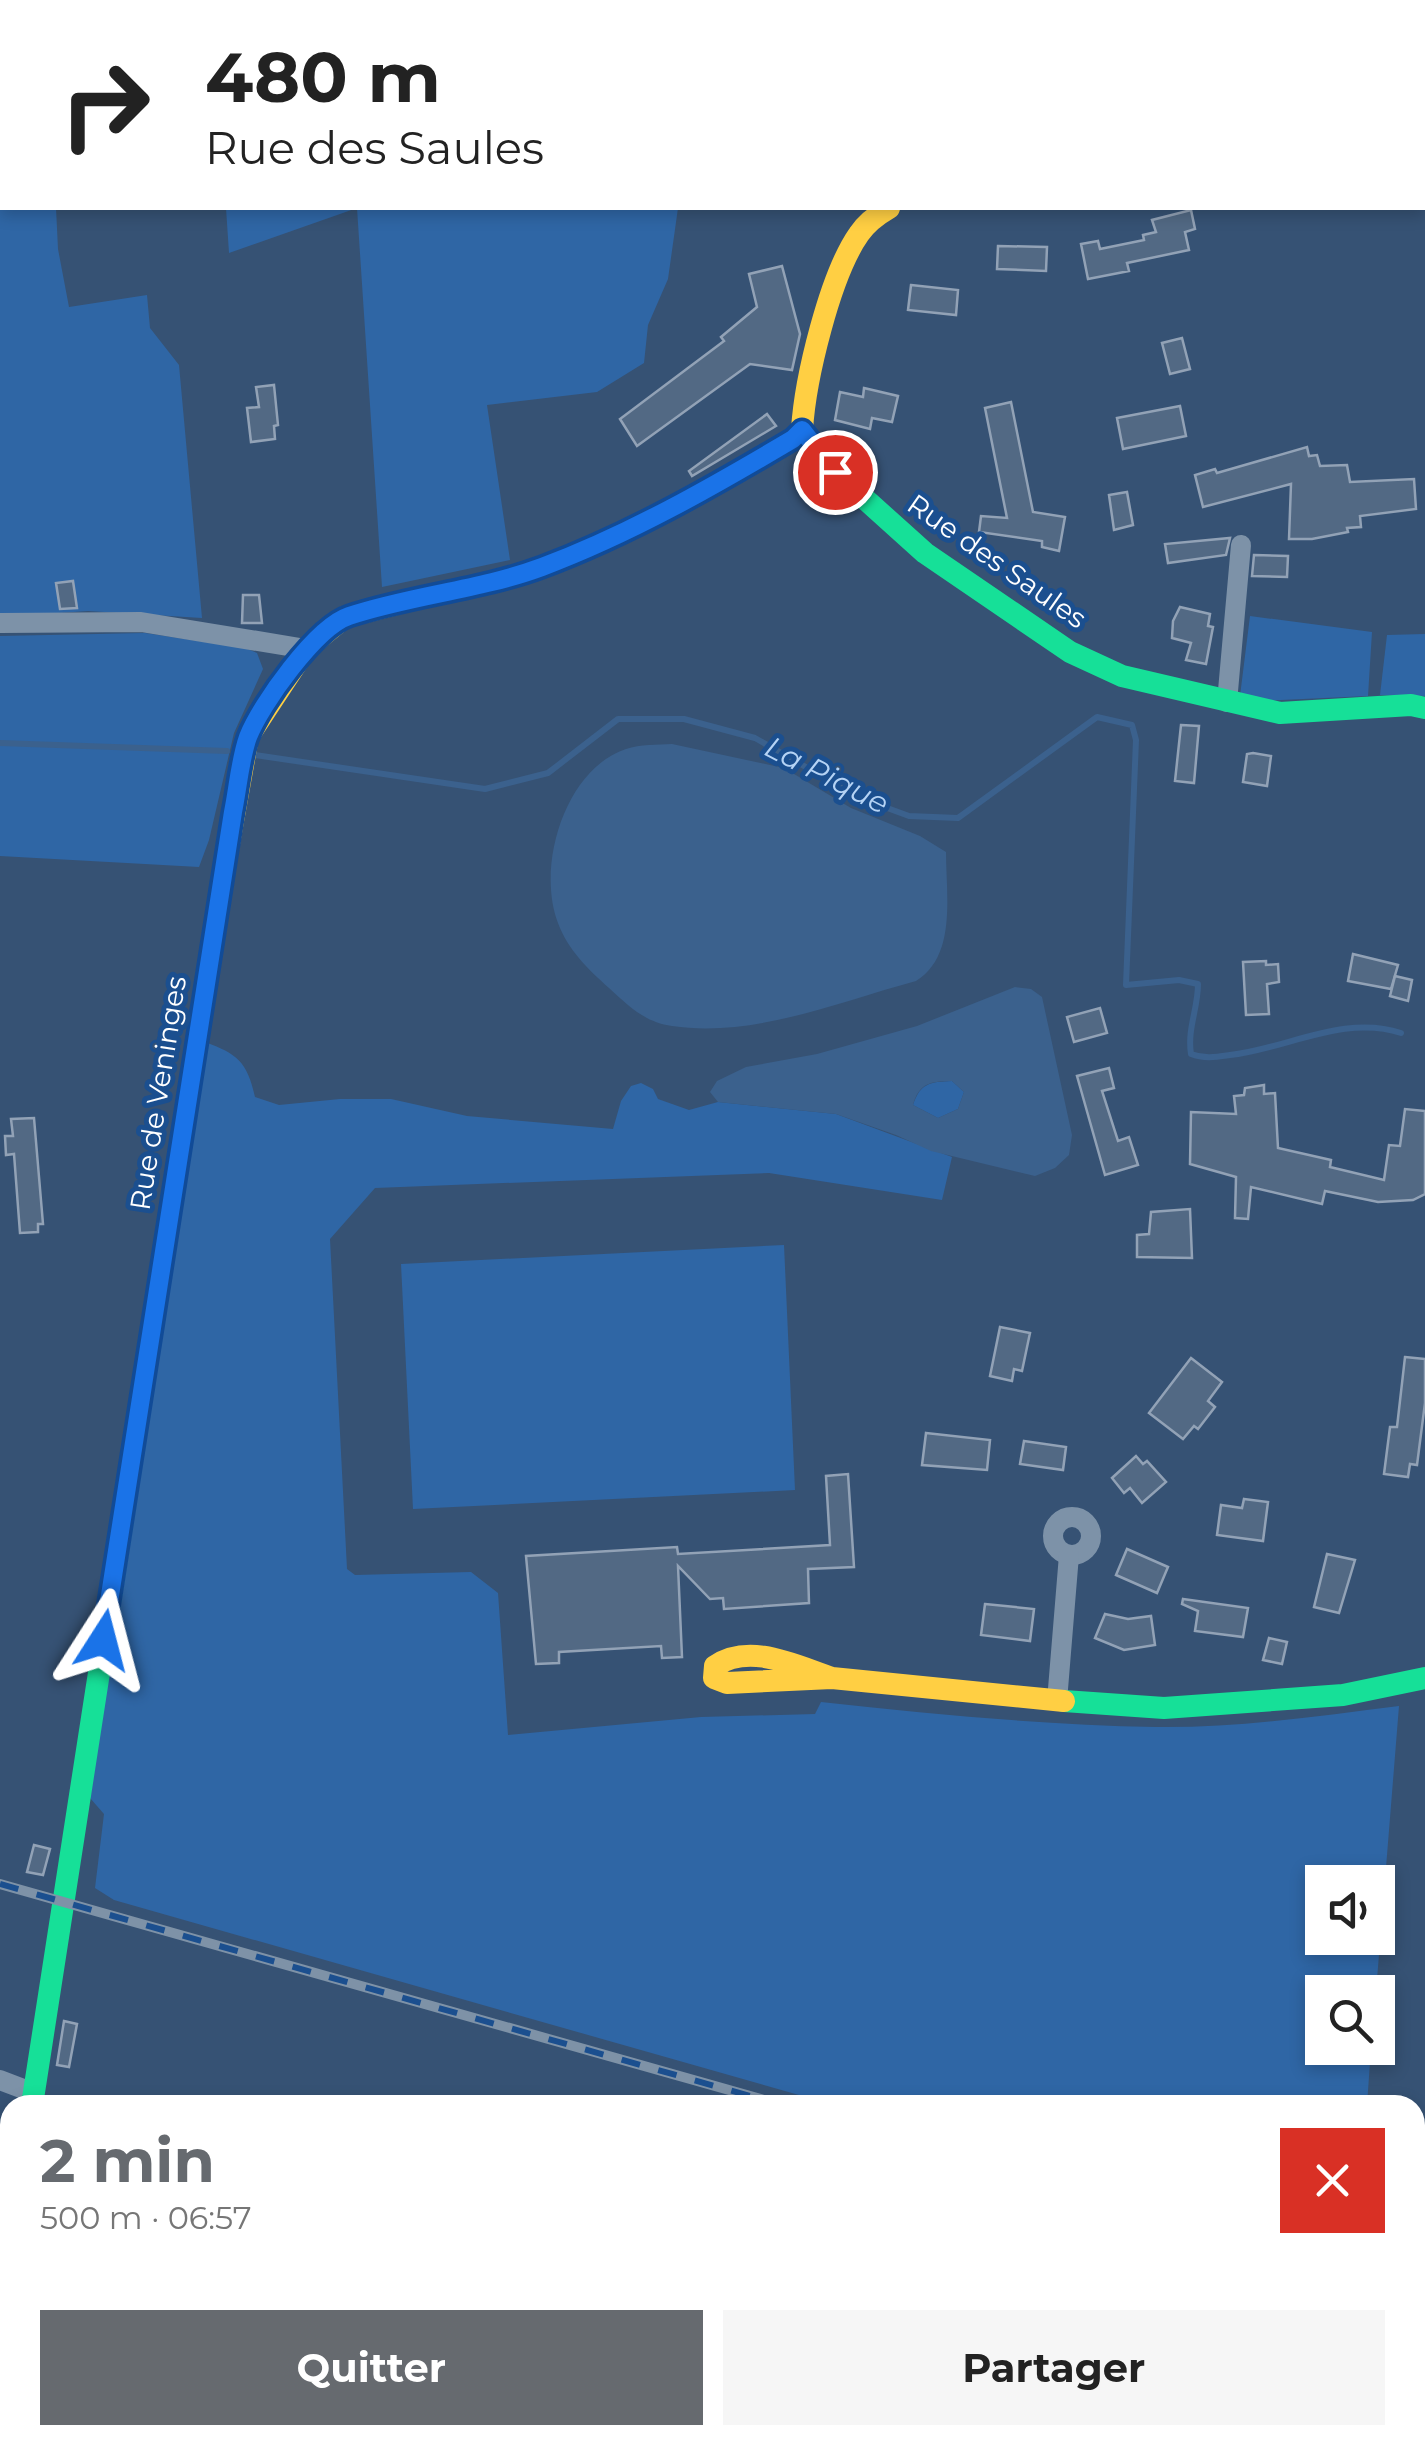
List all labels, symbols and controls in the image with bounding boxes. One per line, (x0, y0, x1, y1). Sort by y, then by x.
text: 480 m (205, 34, 441, 120)
icon: right (40, 40, 170, 170)
text: Rue des Saules (205, 120, 544, 175)
pin (793, 430, 878, 515)
icon: arrive (808, 445, 863, 500)
street label: Rue des Saules (901, 487, 1093, 635)
water label: La Pique (759, 728, 895, 822)
street label: Rue de Veninges (123, 973, 193, 1213)
position arrow (51, 1588, 155, 1692)
map controls (1305, 1865, 1395, 2065)
button: sound (1305, 1865, 1395, 1955)
button: search (1305, 1975, 1395, 2065)
text: 2 min (40, 2124, 215, 2197)
button: close (1280, 2128, 1385, 2233)
text: 500 m · 06:57 (40, 2198, 252, 2237)
button: Quitter (40, 2310, 703, 2425)
button: Partager (723, 2310, 1385, 2425)

